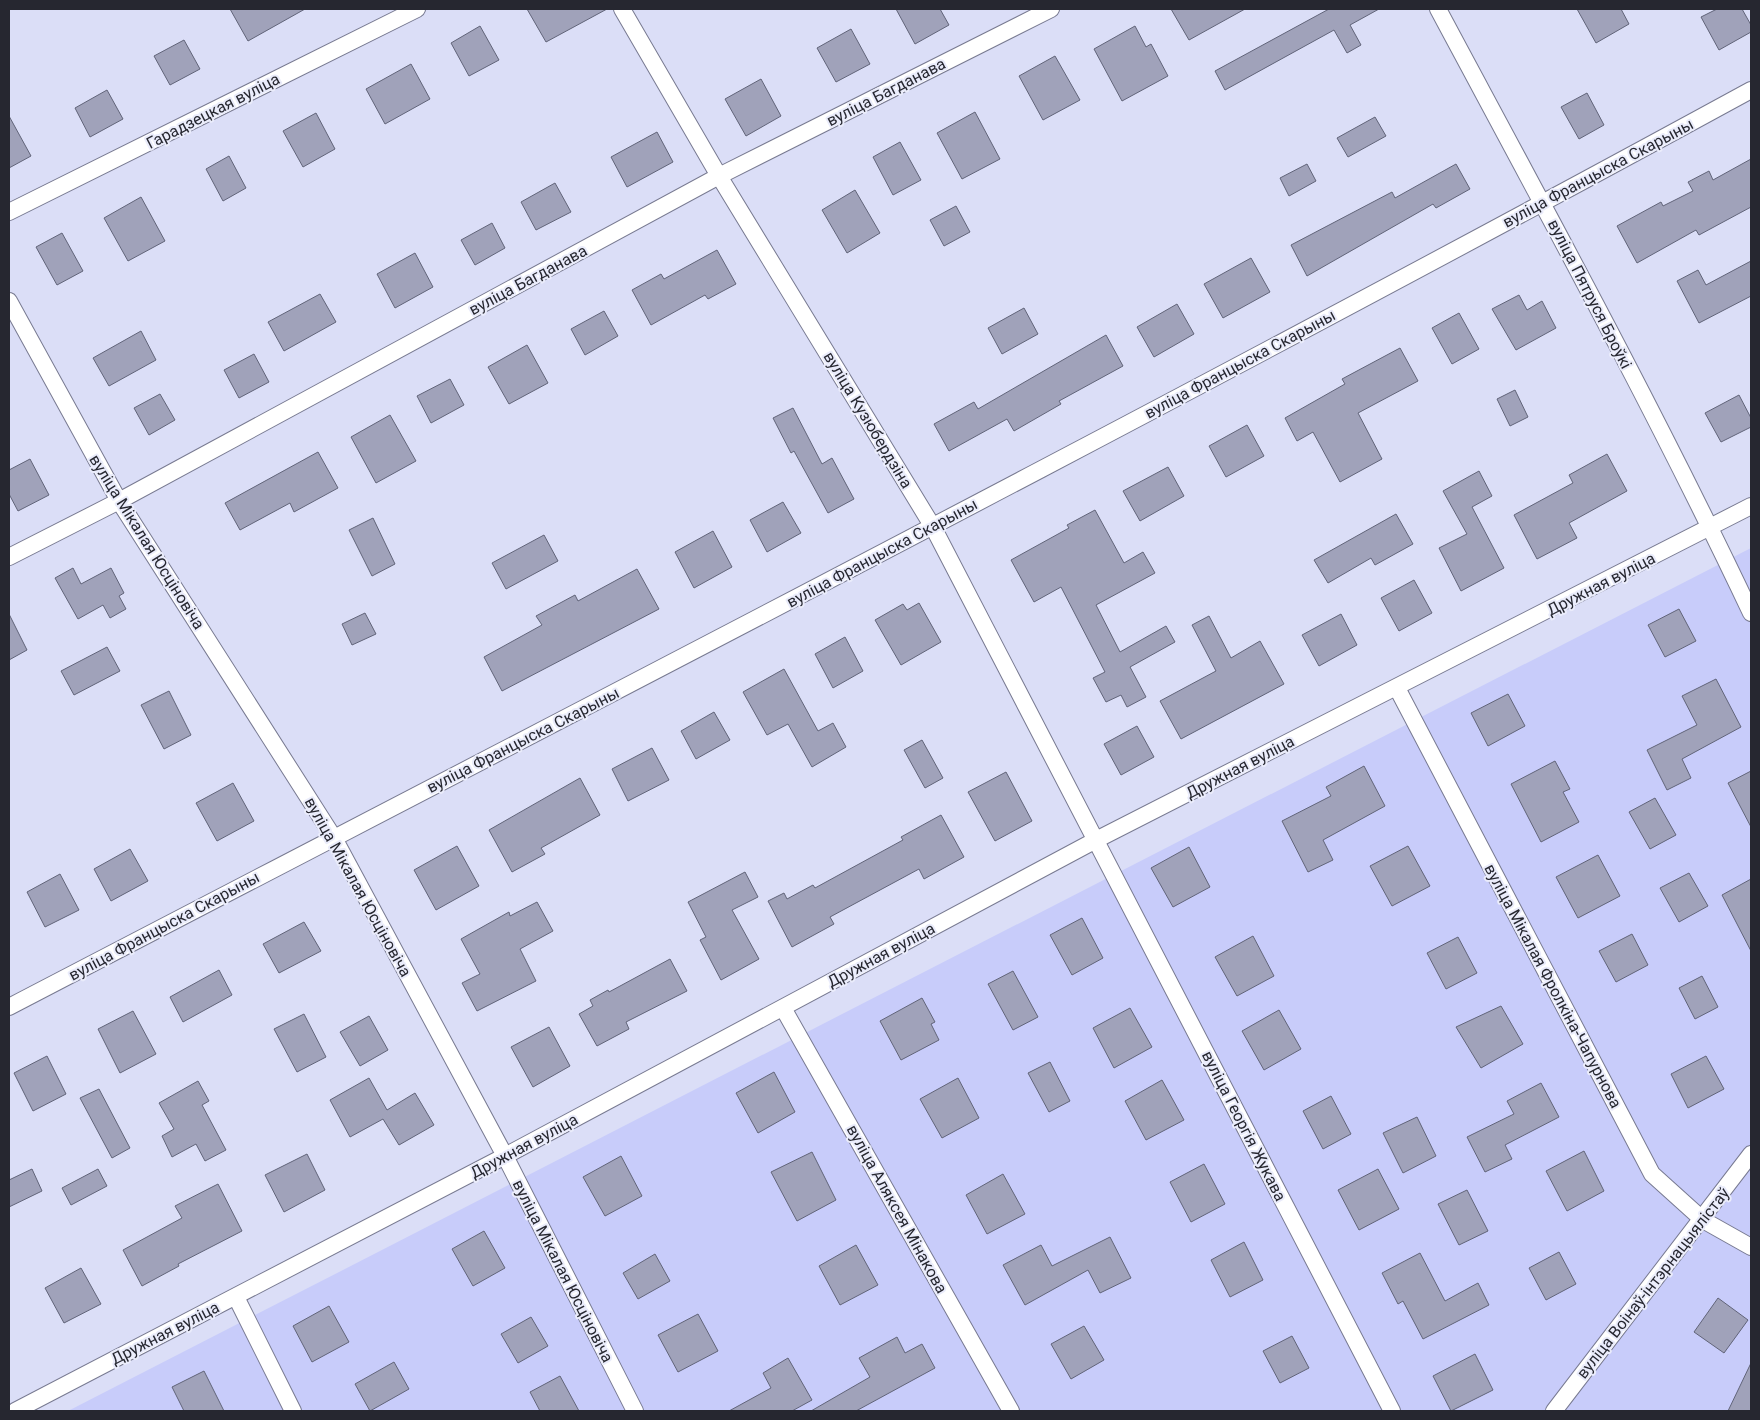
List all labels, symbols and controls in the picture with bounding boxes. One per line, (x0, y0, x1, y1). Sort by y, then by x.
street label: вуліца Багданава (823, 54, 949, 130)
street label: Гарадзецкая вуліца (143, 69, 283, 153)
street label: вуліца Францыска Скарыны (1499, 115, 1697, 231)
street label: вуліца Пятруся Броўкі (1544, 216, 1636, 372)
street label: вуліца Багданава (466, 241, 590, 319)
street label: вуліца Францыска Скарыны (1141, 306, 1339, 422)
street label: вуліца Кузюбердзіна (820, 348, 916, 492)
street label: вуліца Мікалая Юсціновіча (85, 451, 209, 633)
street label: вуліца Францыска Скарыны (783, 495, 981, 611)
street label: Дружная вуліца (1544, 549, 1658, 619)
street label: вуліца Францыска Скарыны (424, 683, 622, 797)
street label: Дружная вуліца (1183, 732, 1297, 802)
street label: вуліца Мікалая Юсціновіча (301, 794, 415, 980)
street label: вуліца Мікалая Фролкіна-Чапурнова (1480, 861, 1626, 1111)
street label: вуліца Францыска Скарыны (65, 868, 263, 984)
street label: Дружная вуліца (824, 919, 938, 991)
street label: вуліца Георгія Жукава (1198, 1048, 1290, 1204)
street label: Дружная вуліца (467, 1110, 581, 1182)
street label: вуліца Аляксея Мінакова (843, 1121, 951, 1297)
street label: вуліца Мікалая Юсціновіча (509, 1177, 617, 1365)
street label: вуліца Воінаў-інтэрнацыялістаў (1573, 1184, 1734, 1382)
street label: Дружная вуліца (108, 1298, 222, 1368)

